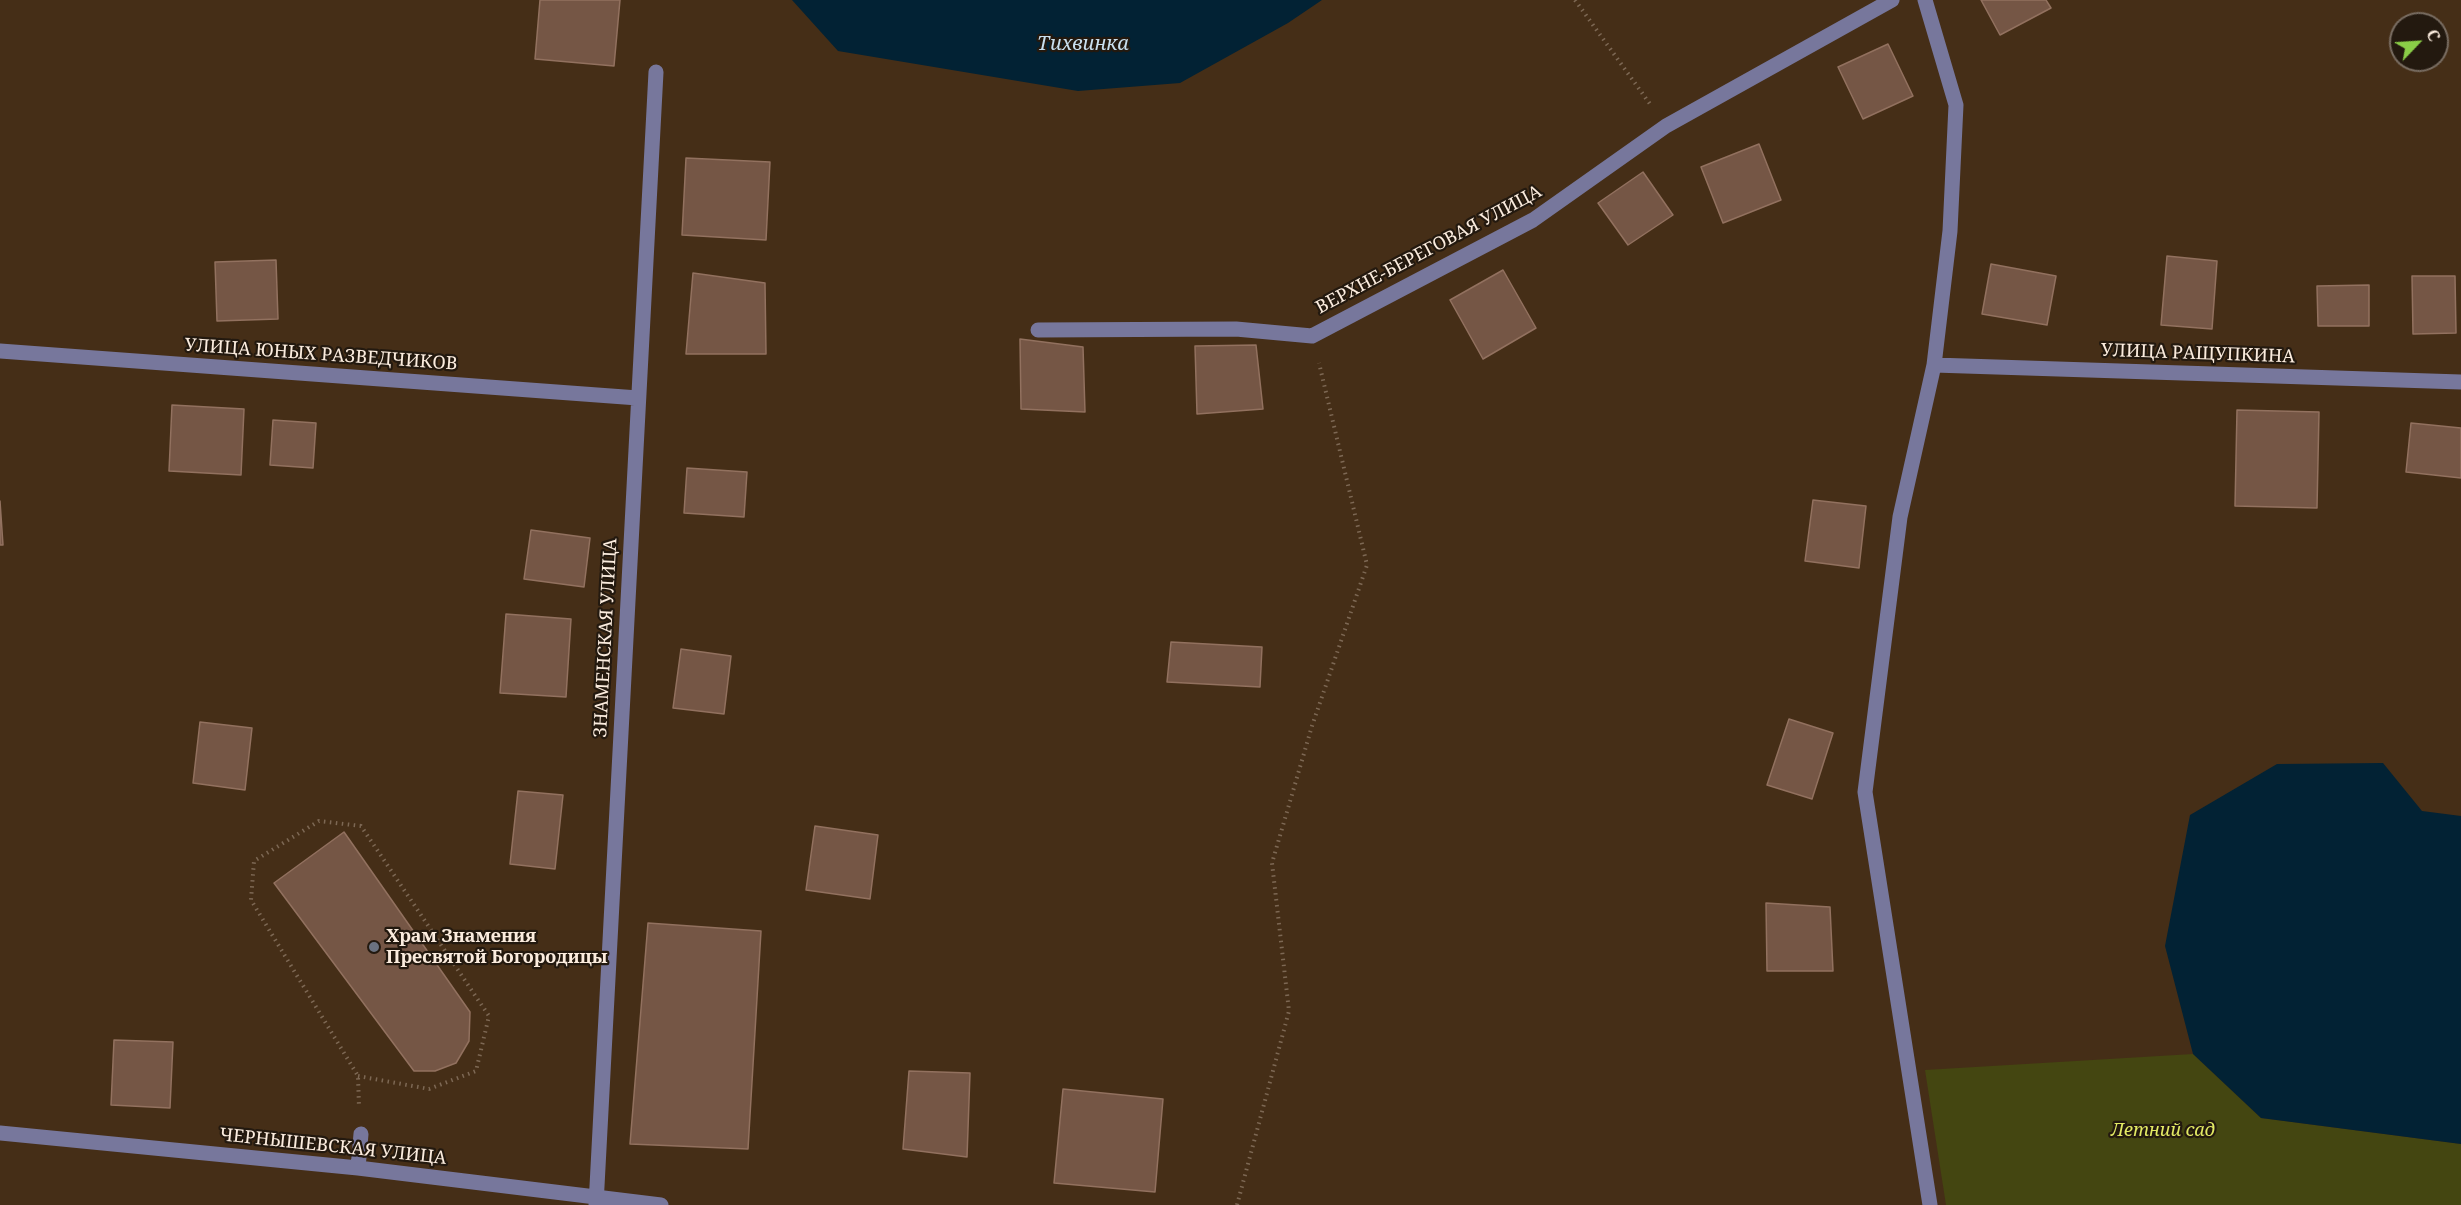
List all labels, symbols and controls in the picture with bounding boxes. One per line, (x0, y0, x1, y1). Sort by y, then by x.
north arrow (2389, 12, 2449, 72)
text: С (2421, 26, 2446, 45)
water label: Тихвинка (1037, 32, 1129, 56)
street label: ВЕРХНЕ-БЕРЕГОВАЯ УЛИЦА (1312, 181, 1546, 319)
street label: УЛИЦА ЮНЫХ РАЗВЕДЧИКОВ (184, 335, 458, 375)
street label: УЛИЦА РАЩУПКИНА (2101, 340, 2295, 368)
street label: ЗНАМЕНСКАЯ УЛИЦА (590, 538, 622, 738)
place label: Храм Знамения Пресвятой Богородицы (386, 926, 608, 968)
marker: Храм Знамения Пресвятой Богородицы (367, 940, 381, 954)
park label: Летний сад (2111, 1120, 2215, 1142)
street label: ЧЕРНЫШЕВСКАЯ УЛИЦА (218, 1124, 448, 1170)

